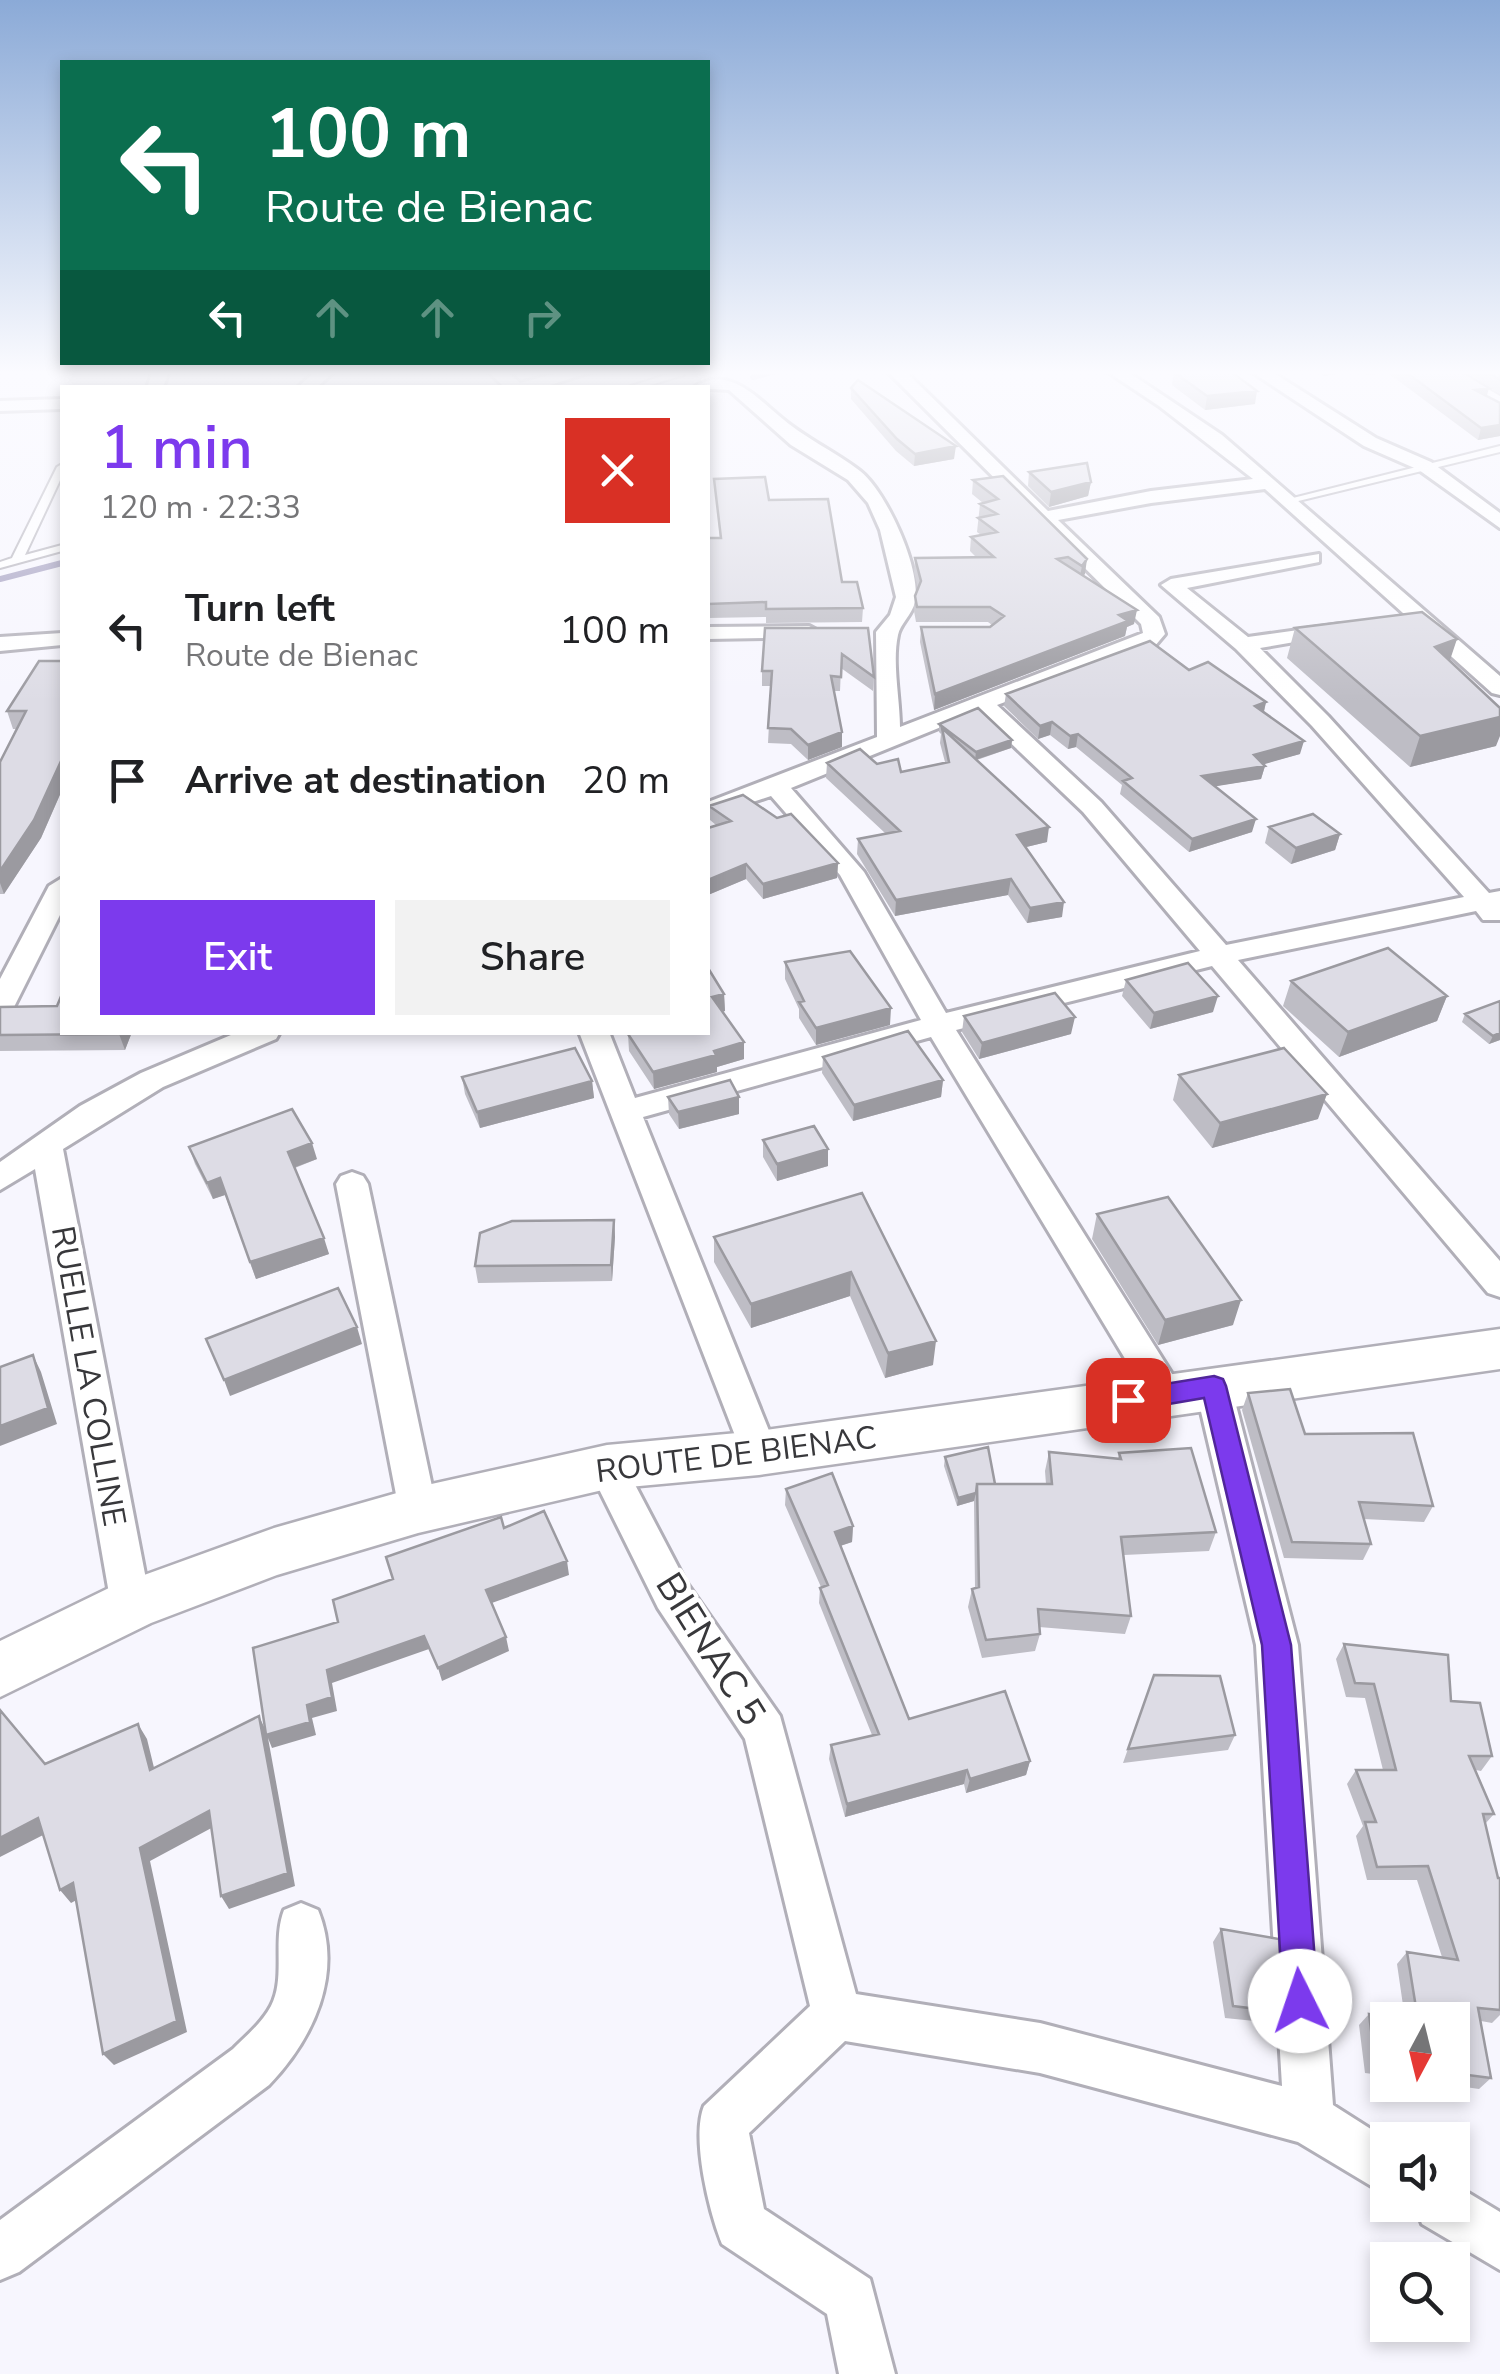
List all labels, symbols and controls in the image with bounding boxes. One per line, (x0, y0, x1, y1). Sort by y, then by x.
text: 100 m (265, 86, 471, 182)
icon: left (100, 100, 230, 230)
text: Route de Bienac (265, 177, 593, 238)
icon: left (200, 290, 255, 345)
icon: ahead (305, 290, 360, 345)
icon: ahead (410, 290, 465, 345)
icon: right (515, 290, 570, 345)
text: 1 min (100, 407, 253, 489)
button: close (565, 418, 670, 523)
text: 120 m · 22:33 (100, 486, 301, 529)
text: Turn left (185, 583, 335, 634)
icon: left (100, 603, 155, 658)
text: 100 m (559, 605, 670, 656)
text: Route de Bienac (185, 634, 418, 677)
icon: arrive (100, 753, 155, 808)
text: Arrive at destination (185, 755, 546, 806)
text: 20 m (582, 755, 670, 806)
button: Exit (100, 900, 375, 1015)
button: Share (395, 900, 670, 1015)
street label: RUELLE LA COLLINE (41, 1223, 136, 1529)
pin (1086, 1358, 1171, 1443)
icon: arrive (1101, 1373, 1156, 1428)
street label: ROUTE DE BIENAC (593, 1416, 879, 1493)
street label: BIENAC 5 (644, 1563, 778, 1735)
position arrow (1248, 1949, 1352, 2053)
north arrow (1370, 2002, 1470, 2102)
map controls (1370, 2002, 1470, 2342)
button: sound (1370, 2122, 1470, 2222)
button: search (1370, 2242, 1470, 2342)

